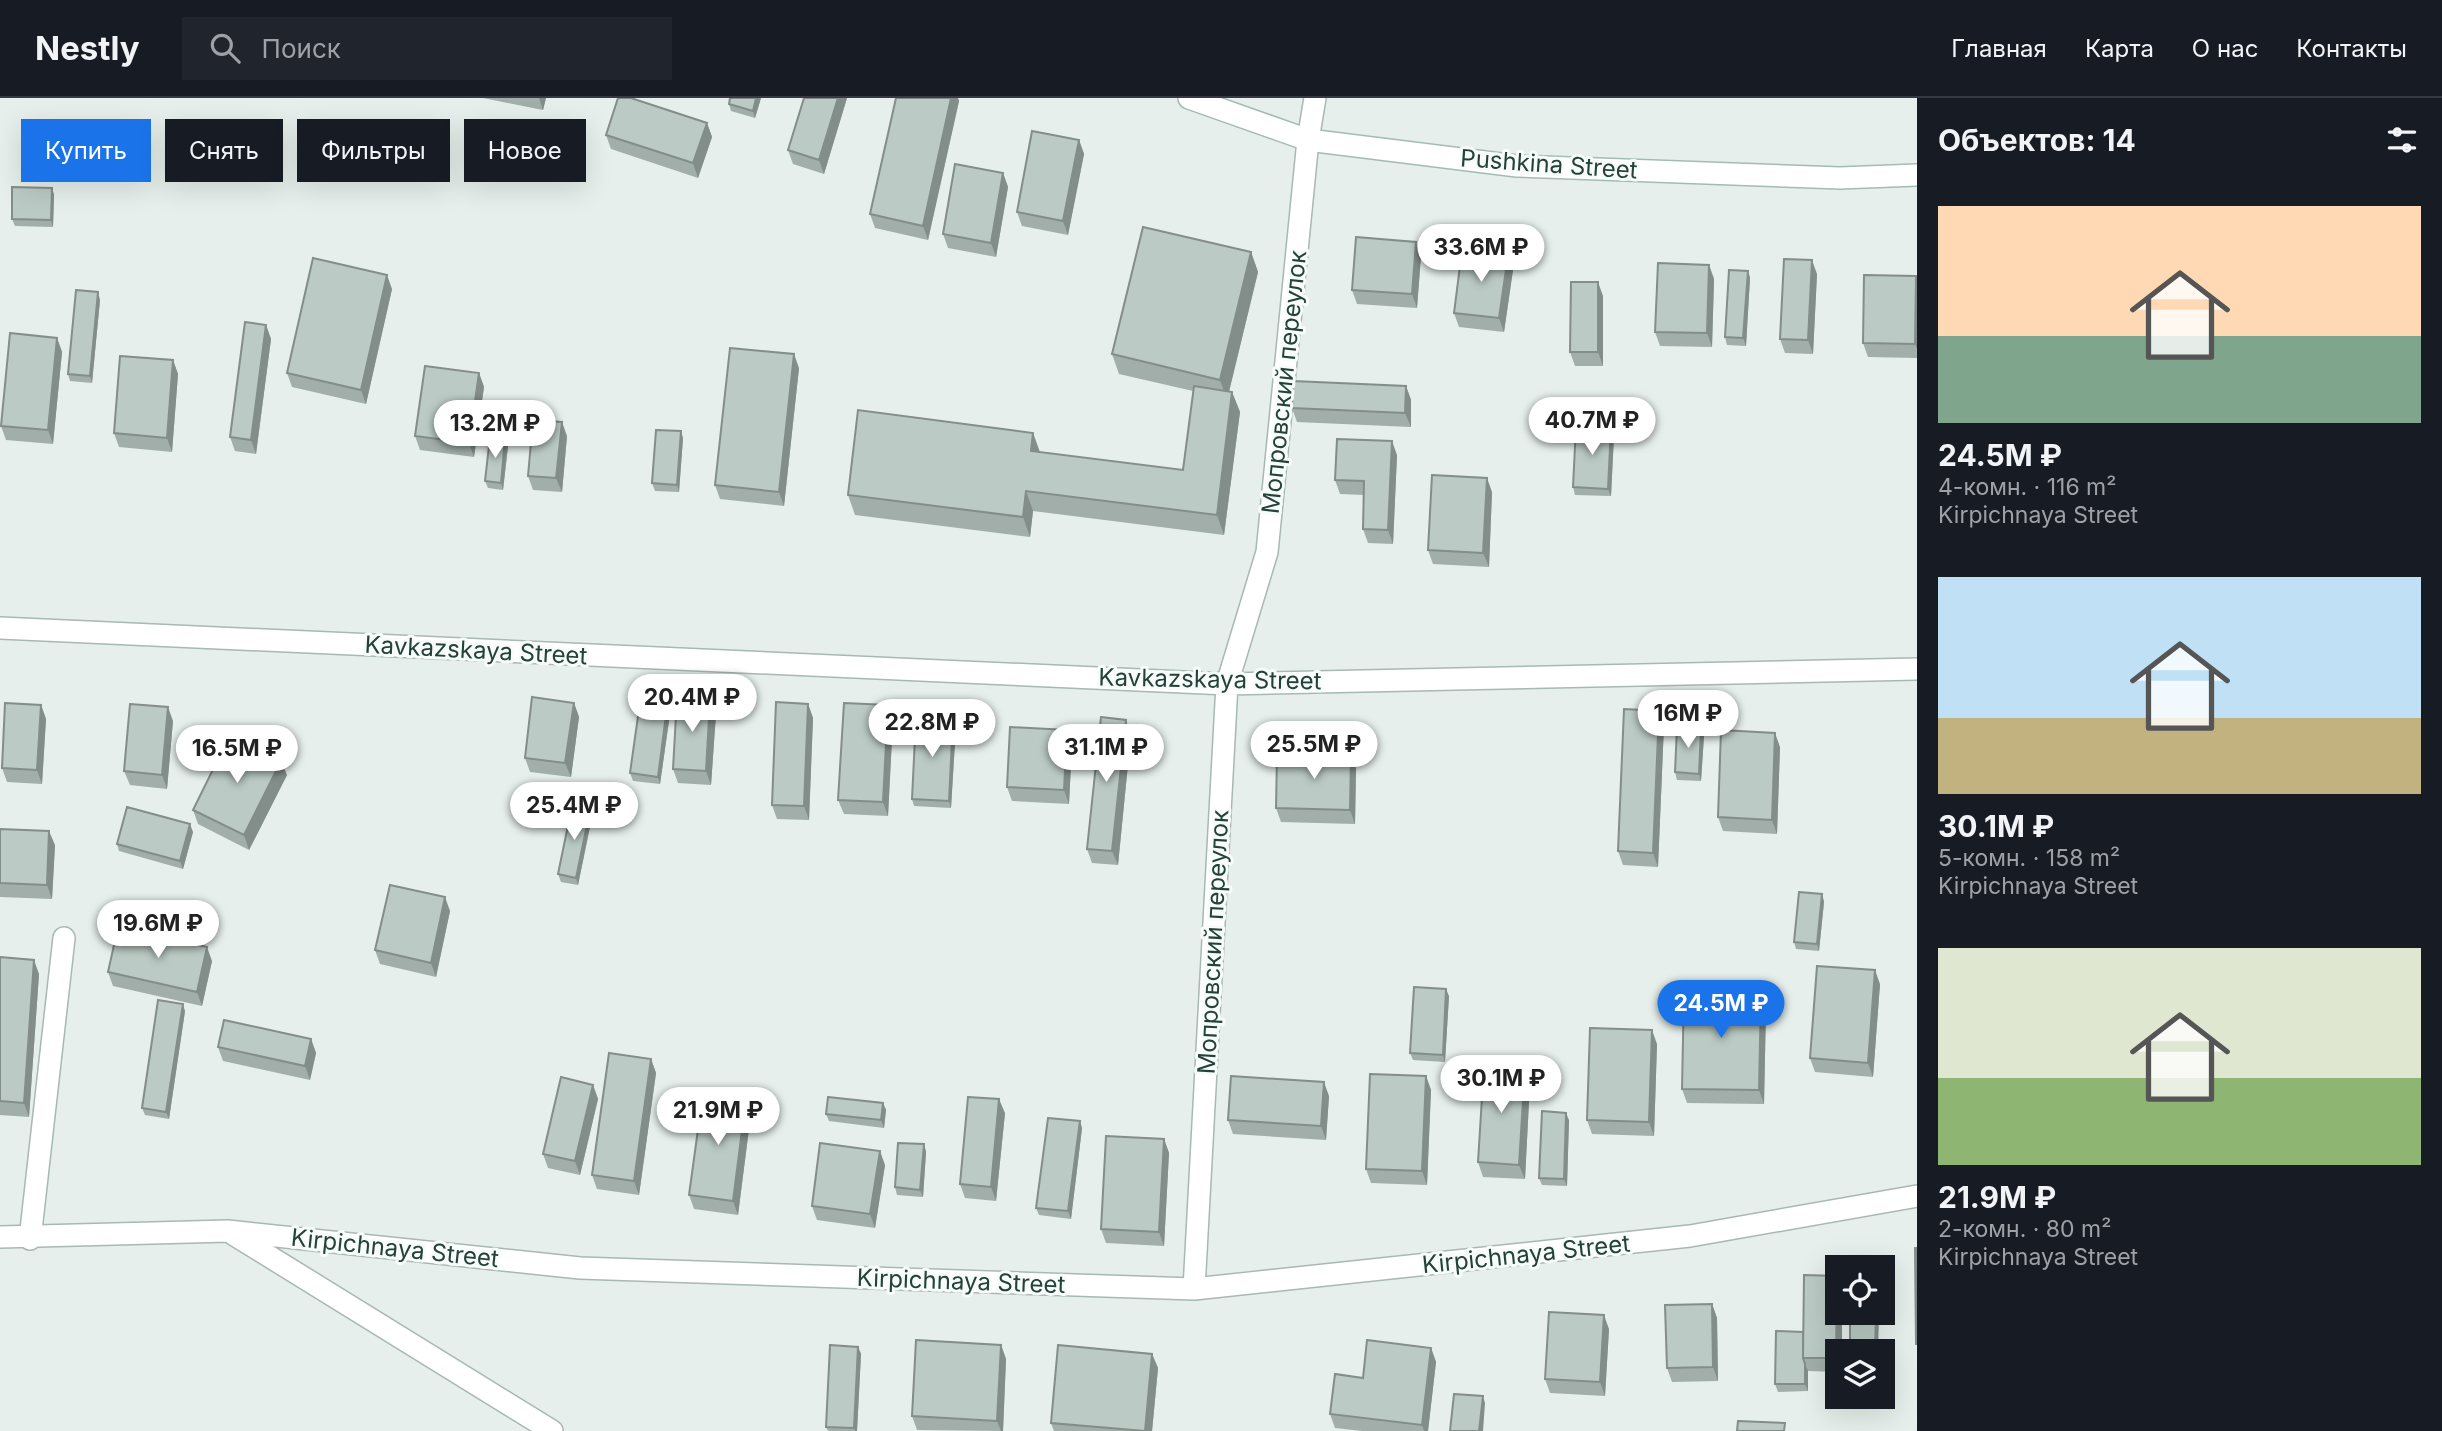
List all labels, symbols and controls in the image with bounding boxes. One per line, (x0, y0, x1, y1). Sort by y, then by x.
search box (182, 17, 672, 80)
text: Nestly (35, 28, 140, 68)
icon: search (206, 29, 244, 67)
text: Поиск (262, 33, 341, 64)
text: Главная (1951, 34, 2047, 63)
text: Карта (2085, 34, 2154, 63)
text: О нас (2192, 34, 2258, 63)
text: Контакты (2296, 34, 2407, 63)
chip: Купить (21, 119, 151, 182)
chip: Снять (165, 119, 283, 182)
chip: Фильтры (297, 119, 450, 182)
chip: Новое (464, 119, 586, 182)
icon: filters (2383, 121, 2421, 159)
text: Объектов: 14 (1938, 122, 2136, 158)
street label: Pushkina Street (1459, 143, 1639, 185)
pin: 33.6M ₽ (1416, 225, 1546, 284)
text: 33.6M ₽ (1433, 233, 1529, 261)
street label: Мопровский переулок (1256, 249, 1312, 515)
icon: home (2117, 252, 2243, 378)
pin: 40.7M ₽ (1527, 398, 1657, 457)
pin: 13.2M ₽ (430, 400, 560, 460)
text: 40.7M ₽ (1545, 406, 1639, 434)
text: 13.2M ₽ (450, 409, 540, 437)
text: 24.5M ₽ (1938, 437, 2062, 473)
text: 4-комн. · 116 m² (1938, 473, 2116, 501)
text: Kirpichnaya Street (1938, 501, 2138, 529)
icon: home (2117, 623, 2243, 749)
street label: Kavkazskaya Street (364, 630, 588, 670)
street label: Kavkazskaya Street (1098, 663, 1322, 695)
pin: 20.4M ₽ (627, 674, 757, 734)
text: 20.4M ₽ (644, 683, 740, 711)
pin: 16M ₽ (1639, 690, 1737, 750)
text: 16M ₽ (1654, 699, 1722, 727)
pin: 22.8M ₽ (867, 700, 997, 759)
text: 22.8M ₽ (885, 708, 979, 736)
pin: 25.5M ₽ (1249, 722, 1379, 781)
pin: 31.1M ₽ (1041, 724, 1171, 784)
pin: 16.5M ₽ (172, 726, 302, 785)
text: 25.5M ₽ (1267, 730, 1361, 758)
text: 31.1M ₽ (1064, 733, 1148, 761)
text: 16.5M ₽ (192, 734, 282, 762)
pin: 25.4M ₽ (509, 782, 639, 842)
text: 25.4M ₽ (526, 791, 622, 819)
text: 30.1M ₽ (1938, 808, 2054, 844)
street label: Мопровский переулок (1192, 809, 1234, 1075)
text: 5-комн. · 158 m² (1938, 844, 2120, 872)
text: Kirpichnaya Street (1938, 872, 2138, 900)
pin: 19.6M ₽ (93, 900, 223, 960)
text: 19.6M ₽ (113, 909, 203, 937)
pin: 24.5M ₽ (1656, 981, 1786, 1040)
text: 24.5M ₽ (1673, 989, 1769, 1017)
icon: home (2117, 994, 2243, 1120)
pin: 30.1M ₽ (1436, 1056, 1566, 1115)
text: 30.1M ₽ (1456, 1064, 1546, 1092)
pin: 21.9M ₽ (653, 1088, 783, 1147)
text: 21.9M ₽ (673, 1096, 763, 1124)
text: 21.9M ₽ (1938, 1179, 2056, 1215)
text: 2-комн. · 80 m² (1938, 1215, 2111, 1243)
street label: Kirpichnaya Street (290, 1223, 500, 1273)
street label: Kirpichnaya Street (1421, 1229, 1631, 1279)
text: Kirpichnaya Street (1938, 1243, 2138, 1271)
map controls (1825, 1255, 1895, 1409)
button: locate (1825, 1255, 1895, 1325)
street label: Kirpichnaya Street (856, 1263, 1066, 1299)
button: layers (1825, 1339, 1895, 1409)

